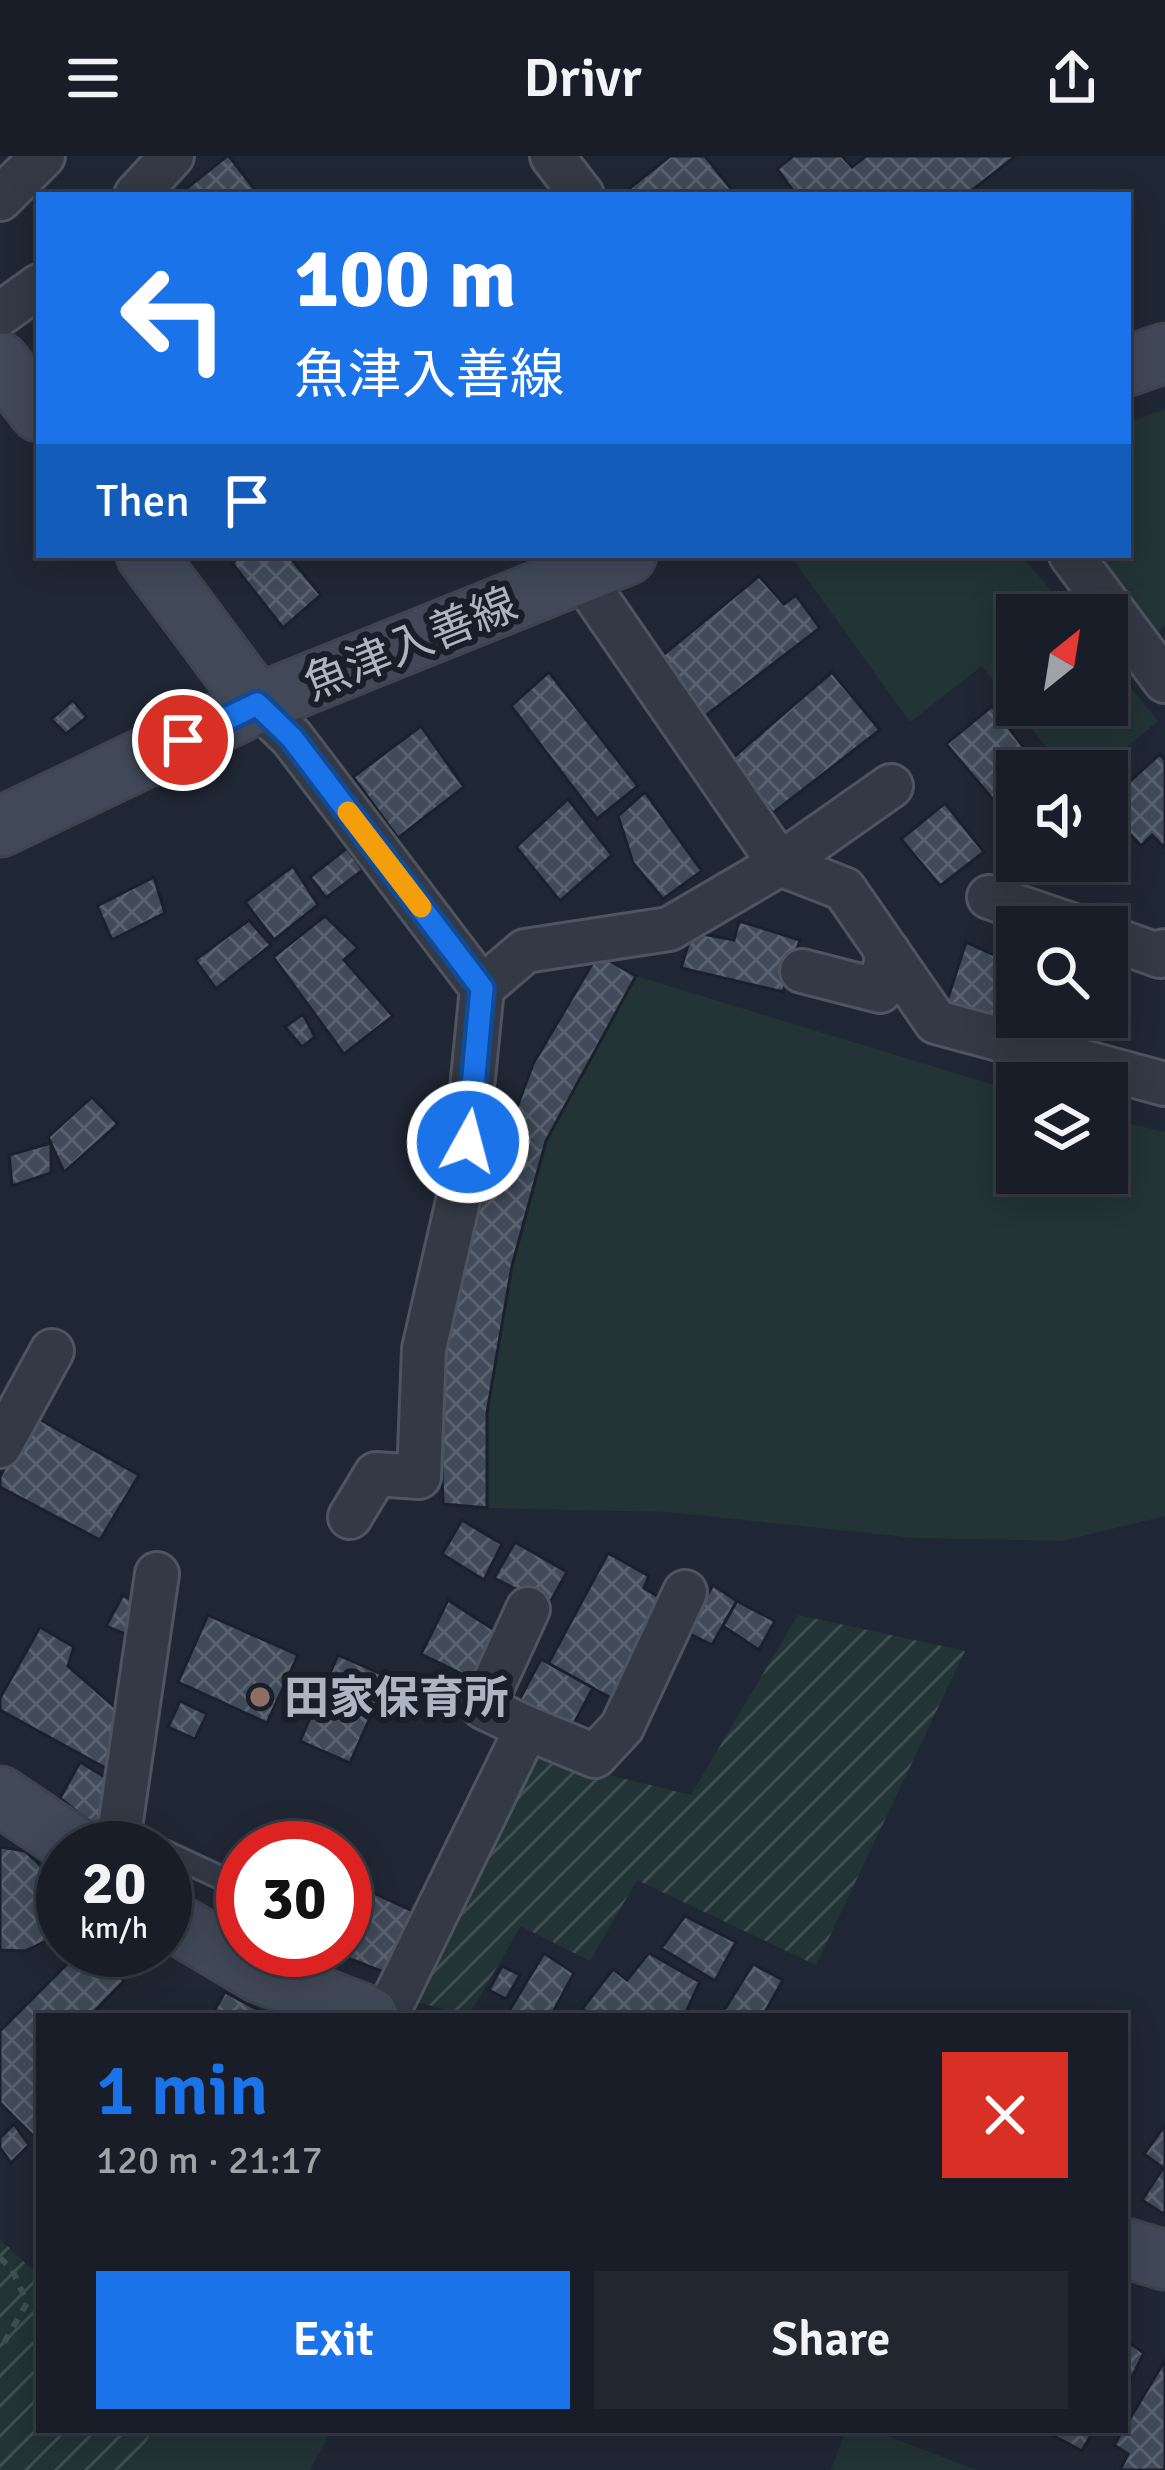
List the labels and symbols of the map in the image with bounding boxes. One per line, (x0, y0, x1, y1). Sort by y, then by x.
street label: 魚津入善線 (296, 577, 525, 712)
north arrow (996, 594, 1128, 726)
pin (132, 689, 234, 791)
position arrow (405, 1079, 531, 1205)
place label: 田家保育所 (284, 1671, 509, 1726)
marker: 田家保育所 (247, 1684, 273, 1710)
speed limit sign: 30 (216, 1821, 372, 1977)

